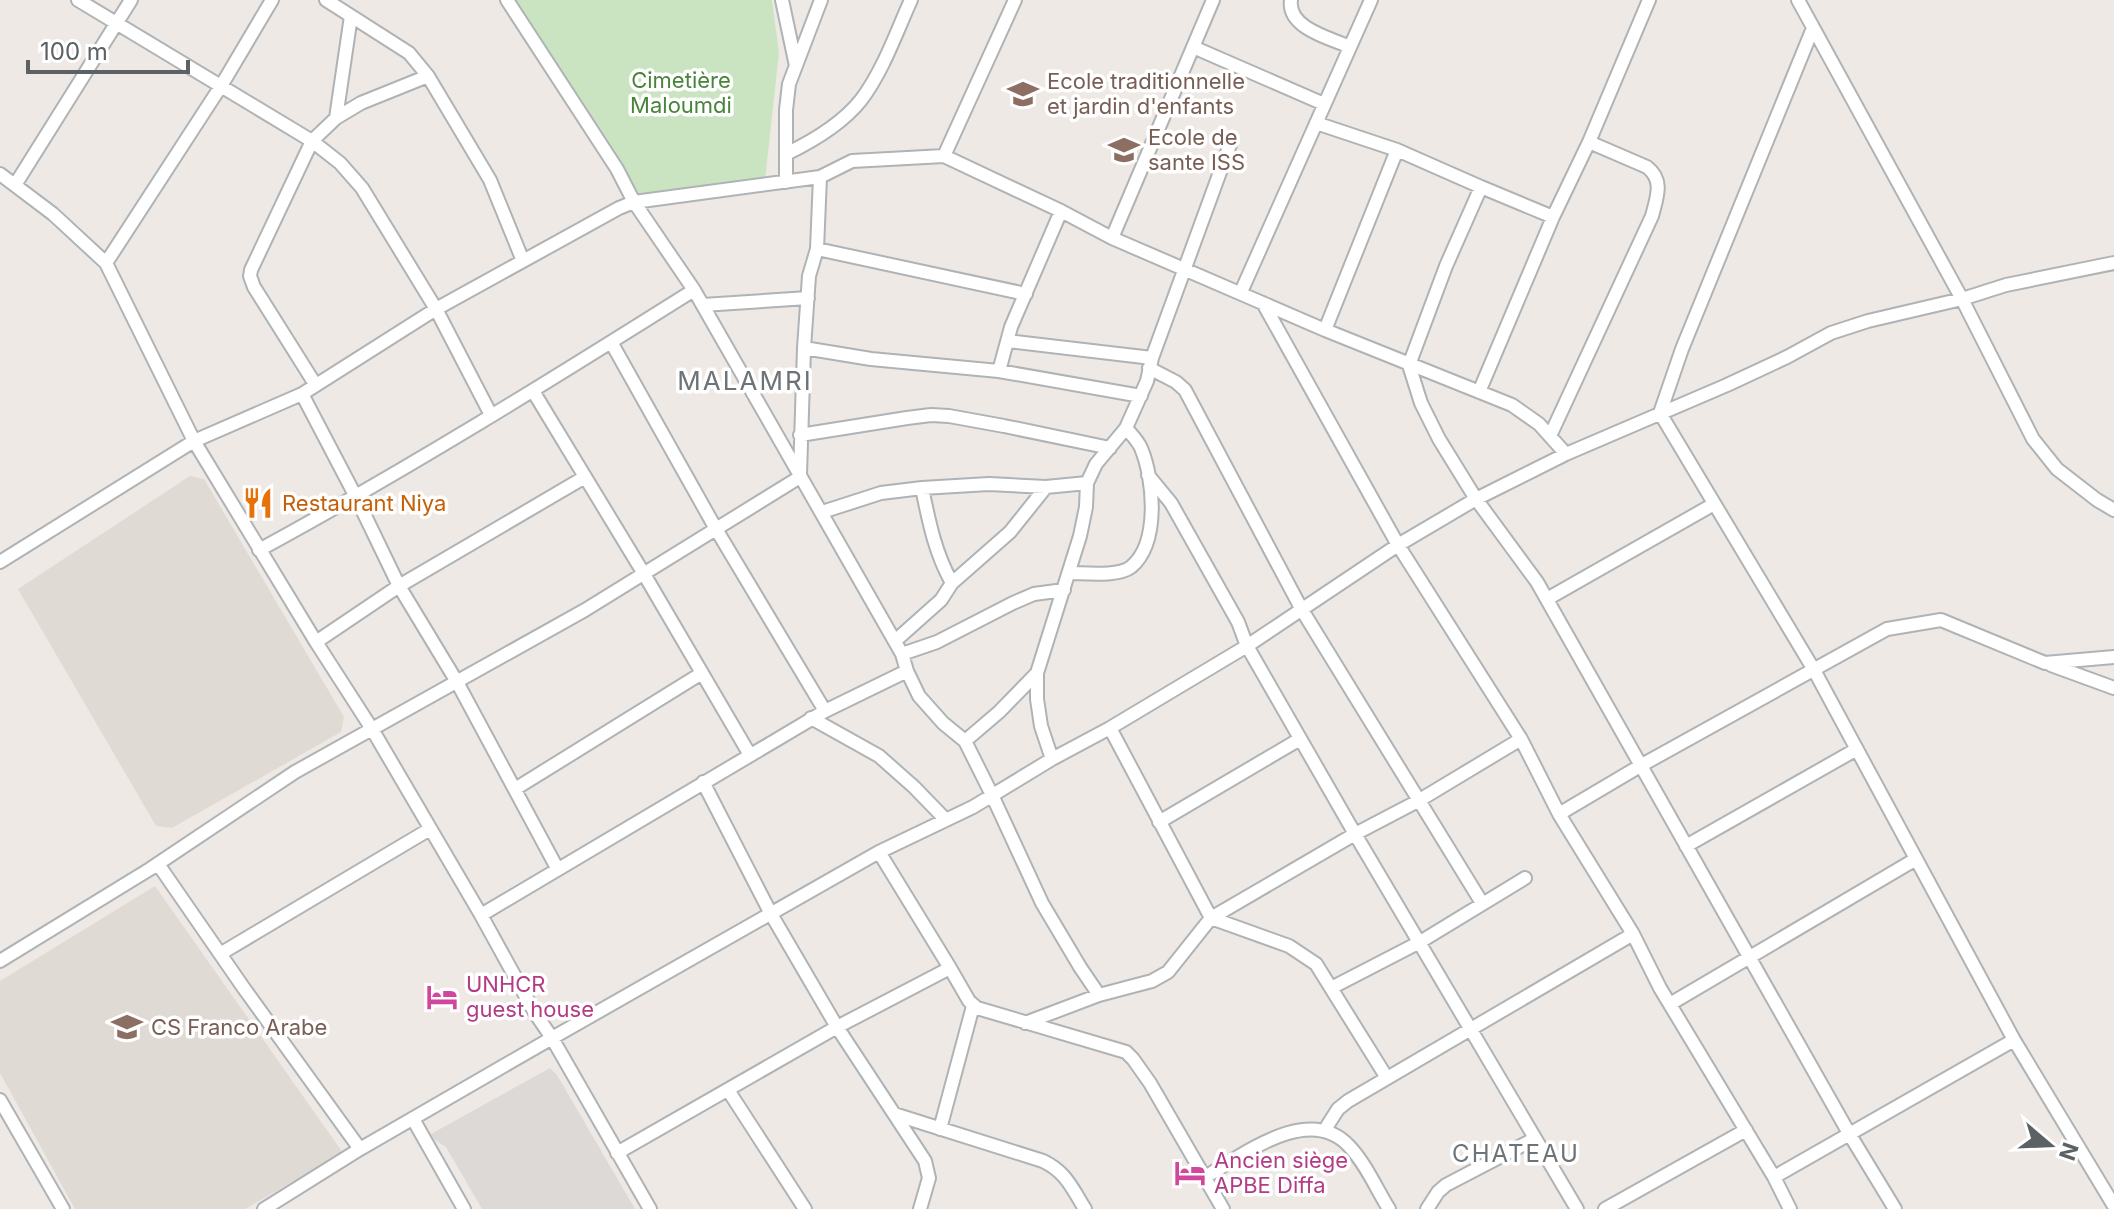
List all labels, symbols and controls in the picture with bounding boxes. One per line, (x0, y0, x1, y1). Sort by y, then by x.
scale bar (28, 24, 188, 74)
text: 100 m (40, 37, 108, 66)
park label: Cimetière Maloumdi (630, 67, 732, 118)
place label: Ecole traditionnelle et jardin d'enfants (1047, 68, 1245, 119)
school or university icon: Ecole traditionnelle et jardin d'enfants (1006, 77, 1040, 111)
place label: Ecole de sante ISS (1148, 124, 1245, 175)
school or university icon: Ecole de sante ISS (1107, 133, 1141, 167)
district label: MALAMRI (677, 365, 813, 396)
restaurant icon: Restaurant Niya (241, 486, 275, 520)
place label: Restaurant Niya (282, 490, 446, 516)
place label: UNHCR guest house (466, 971, 594, 1022)
hotel icon: UNHCR guest house (425, 980, 459, 1014)
school or university icon: CS Franco Arabe (110, 1010, 144, 1044)
place label: CS Franco Arabe (151, 1014, 327, 1040)
north arrow (2010, 1105, 2090, 1185)
district label: CHATEAU (1452, 1139, 1580, 1168)
text: N (2054, 1139, 2084, 1164)
place label: Ancien siège APBE Diffa (1214, 1147, 1348, 1198)
hotel icon: Ancien siège APBE Diffa (1173, 1156, 1207, 1190)

